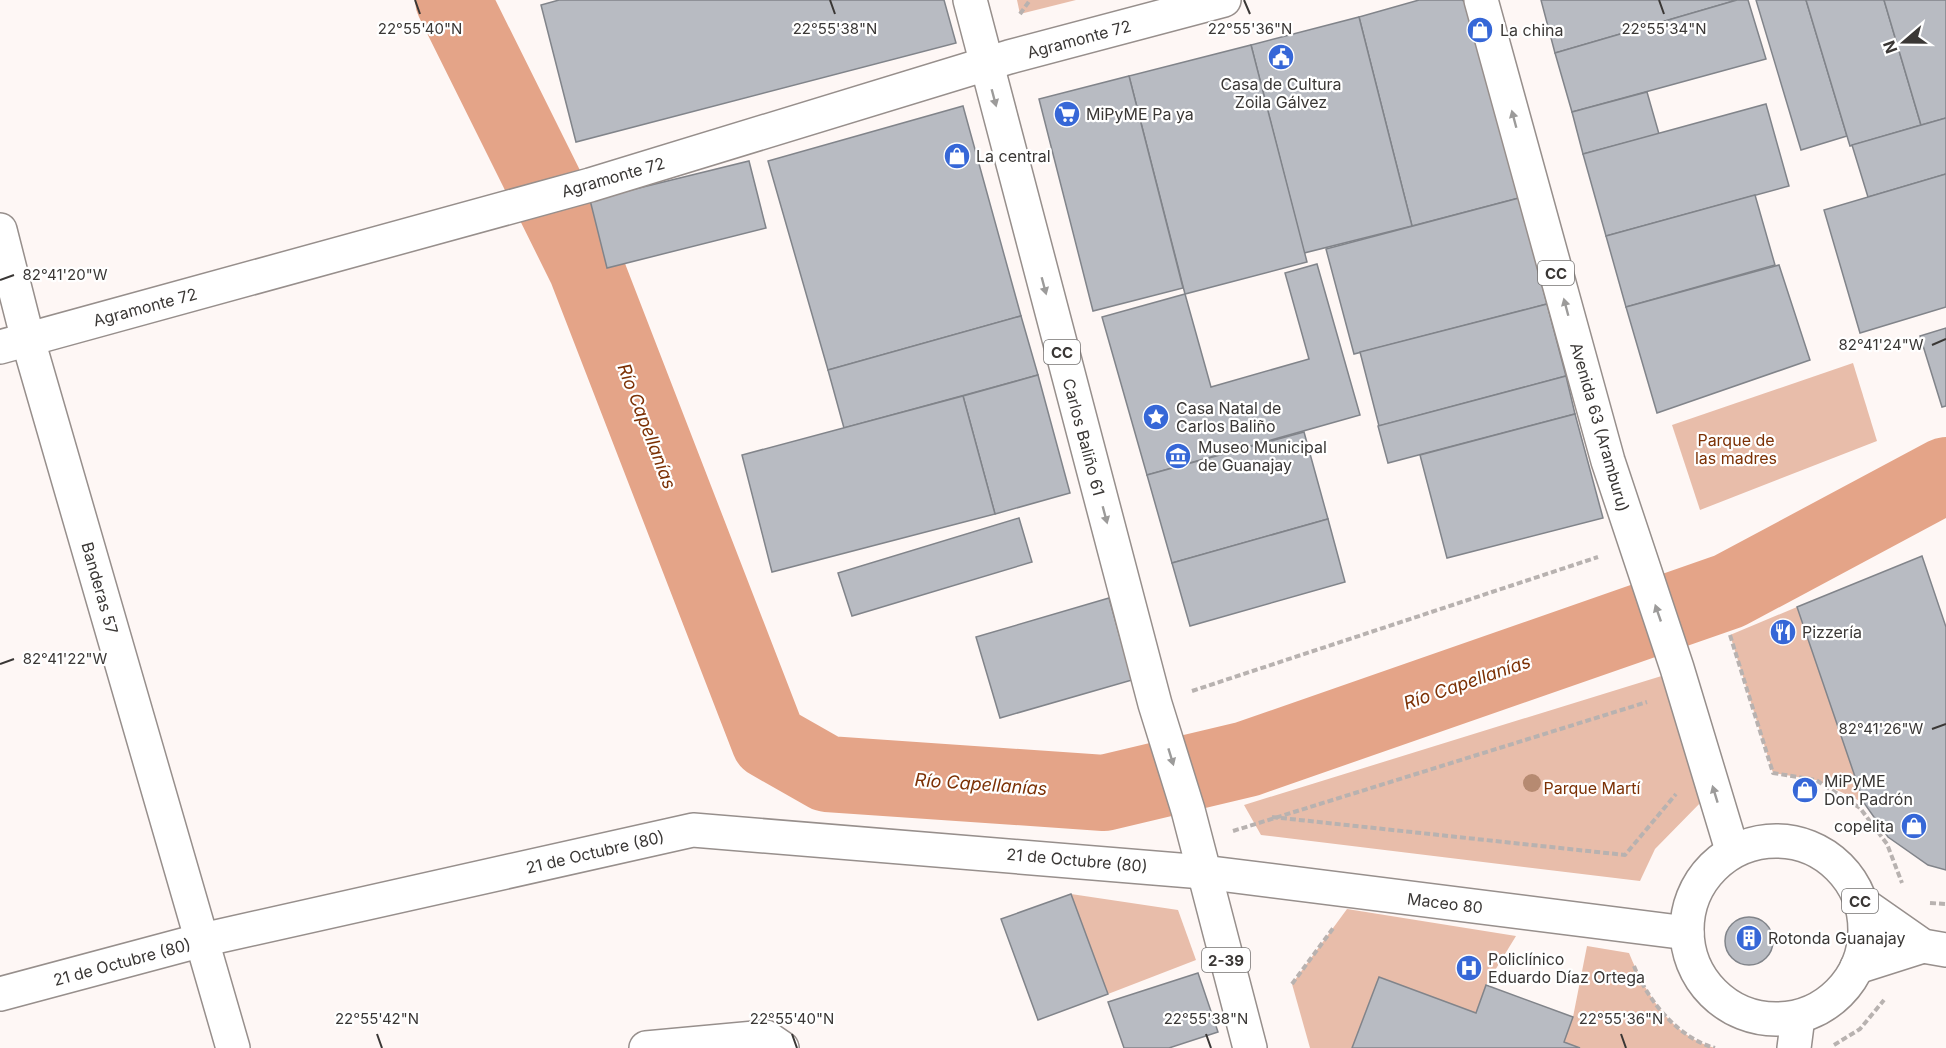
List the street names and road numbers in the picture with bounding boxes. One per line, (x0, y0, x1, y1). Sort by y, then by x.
street label: Agramonte 72 (1025, 16, 1133, 62)
street label: Agramonte 72 (559, 153, 667, 201)
road number: CC (1538, 261, 1574, 285)
street label: Agramonte 72 (91, 284, 199, 330)
road number: CC (1044, 340, 1080, 364)
street label: Avenida 63 (Aramburu) (1566, 340, 1634, 514)
street label: Carlos Baliño 61 (1059, 376, 1109, 498)
street label: Banderas 57 (77, 540, 123, 636)
street label: 21 de Octubre (80) (524, 826, 666, 878)
street label: 21 de Octubre (80) (1006, 844, 1148, 876)
street label: Maceo 80 (1406, 888, 1484, 918)
road number: CC (1842, 889, 1878, 913)
street label: 21 de Octubre (80) (51, 934, 193, 990)
road number: 2-39 (1202, 948, 1250, 972)

